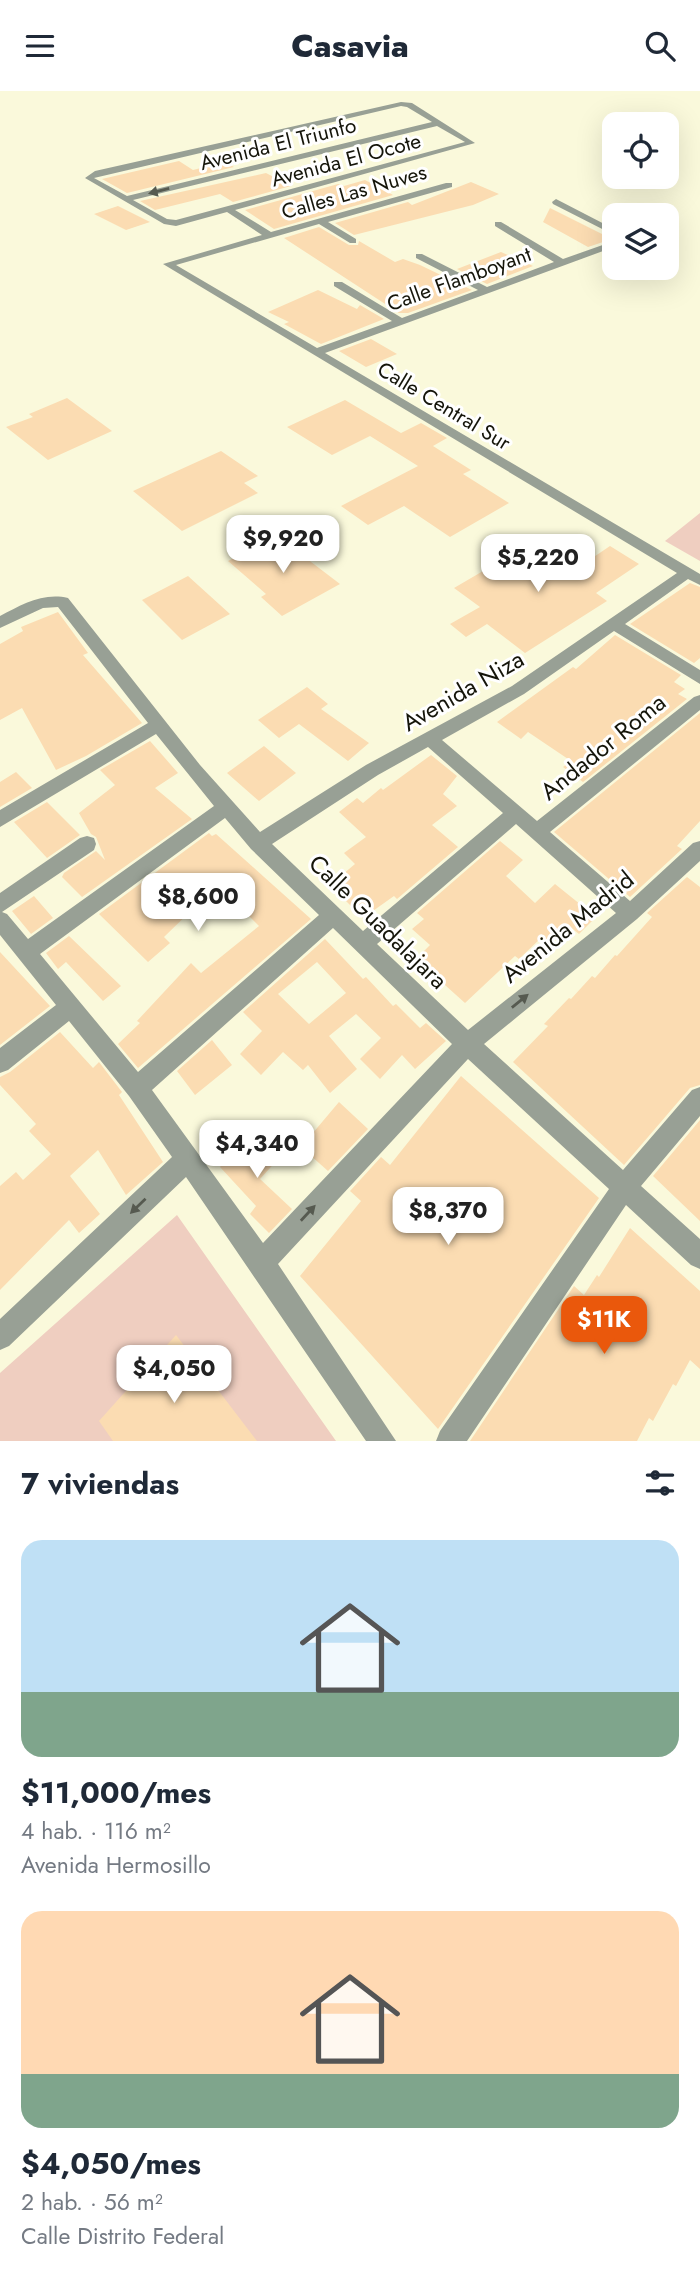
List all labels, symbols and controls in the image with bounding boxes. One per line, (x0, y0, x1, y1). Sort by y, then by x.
text: Casavia (291, 23, 409, 69)
icon: menu (21, 27, 59, 65)
icon: search (641, 27, 679, 65)
street label: Avenida El Triunfo (197, 110, 359, 178)
map controls (602, 112, 679, 280)
button: locate (602, 112, 679, 189)
street label: Avenida El Ocote (268, 126, 424, 194)
street label: Calles Las Nuves (278, 157, 430, 227)
one-way arrow (148, 186, 170, 197)
button: layers (602, 203, 679, 280)
street label: Calle Flamboyant (383, 239, 535, 319)
street label: Calle Central Sur (372, 354, 517, 458)
pin: $9,920 (226, 515, 340, 575)
text: $9,920 (242, 521, 324, 555)
pin: $5,220 (481, 535, 595, 594)
text: $5,220 (497, 540, 579, 574)
street label: Avenida Niza (395, 641, 530, 740)
street label: Andador Roma (532, 685, 673, 808)
street label: Calle Guadalajara (301, 846, 456, 997)
street label: Avenida Madrid (494, 862, 641, 991)
pin: $8,600 (141, 873, 255, 933)
text: $8,600 (157, 879, 239, 913)
one-way arrow (511, 994, 529, 1009)
pin: $4,340 (200, 1121, 314, 1180)
text: $4,340 (215, 1126, 299, 1160)
pin: $8,370 (391, 1187, 505, 1247)
text: $8,370 (409, 1193, 487, 1227)
one-way arrow (130, 1198, 147, 1214)
one-way arrow (300, 1205, 316, 1222)
pin: $11K (563, 1297, 645, 1356)
text: $11K (577, 1302, 631, 1336)
pin: $4,050 (117, 1345, 231, 1405)
text: $4,050 (132, 1351, 216, 1385)
text: 7 viviendas (21, 1462, 179, 1505)
icon: filters (641, 1464, 679, 1502)
icon: home (287, 1585, 413, 1711)
text: $11,000/mes (21, 1771, 211, 1814)
text: 4 hab. · 116 m² (21, 1814, 171, 1848)
text: Avenida Hermosillo (21, 1848, 211, 1882)
icon: home (287, 1956, 413, 2082)
text: $4,050/mes (21, 2142, 201, 2185)
text: 2 hab. · 56 m² (21, 2185, 163, 2219)
text: Calle Distrito Federal (21, 2219, 224, 2253)

